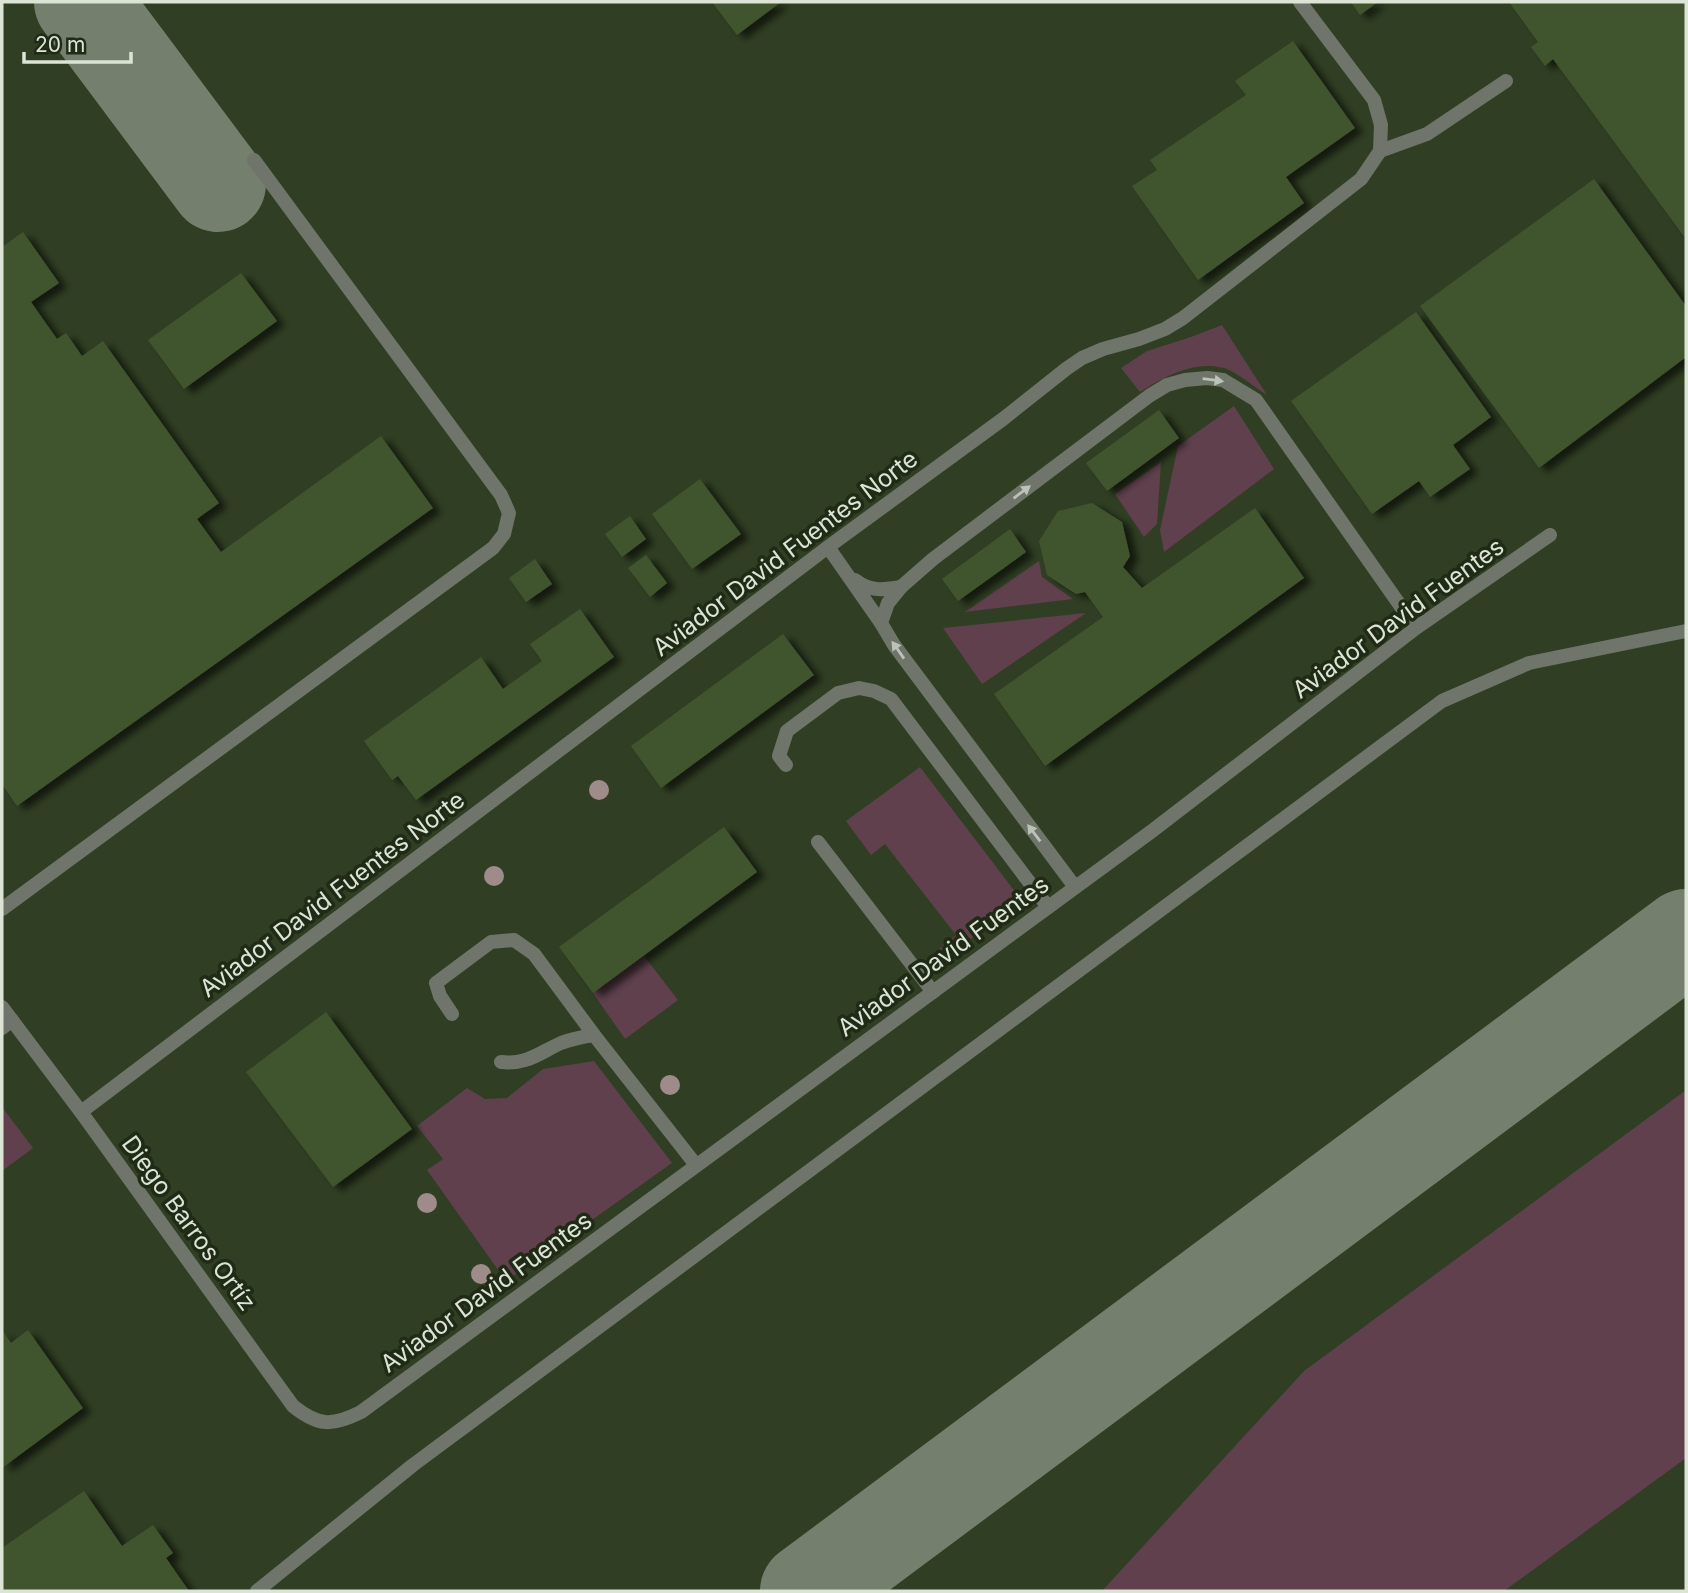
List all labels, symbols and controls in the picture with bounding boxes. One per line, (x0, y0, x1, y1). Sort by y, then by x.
scale bar (24, 21, 131, 65)
text: 20 m (35, 32, 85, 57)
one-way arrow (1202, 374, 1224, 385)
street label: Aviador David Fuentes Norte (647, 444, 923, 662)
one-way arrow (1013, 485, 1031, 499)
street label: Aviador David Fuentes (1287, 532, 1509, 704)
one-way arrow (891, 641, 905, 659)
street label: Aviador David Fuentes Norte (194, 785, 470, 1003)
one-way arrow (1027, 824, 1041, 842)
street label: Aviador David Fuentes (832, 870, 1054, 1042)
street label: Diego Barros Ortíz (116, 1130, 262, 1316)
street label: Aviador David Fuentes (375, 1206, 597, 1378)

